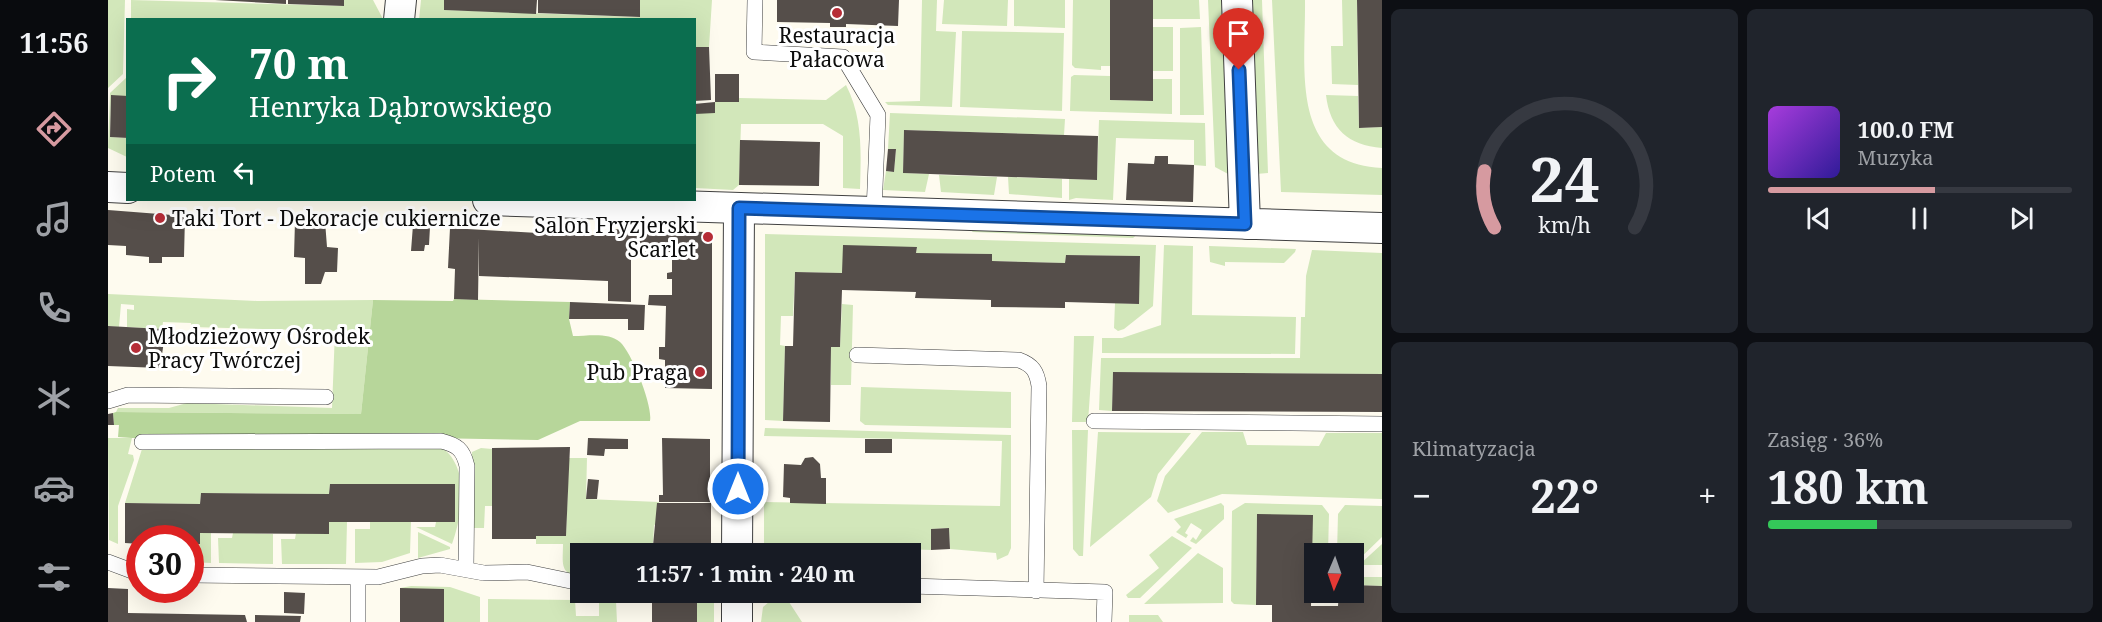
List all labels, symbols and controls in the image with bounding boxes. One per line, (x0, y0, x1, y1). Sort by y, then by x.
marker: Restauracja Pałacowa (830, 6, 844, 20)
pin (1213, 8, 1264, 70)
icon: arrive (1222, 17, 1255, 50)
place label: Restauracja Pałacowa (779, 21, 895, 73)
text: 11:56 (19, 24, 89, 61)
text: 70 m (249, 34, 349, 91)
icon: right (150, 42, 228, 120)
text: Henryka Dąbrowskiego (249, 88, 552, 125)
icon: directions (33, 108, 75, 150)
text: 100.0 FM (1858, 114, 1954, 144)
text: 24 (1529, 135, 1600, 220)
text: Muzyka (1858, 144, 1933, 171)
icon: left (228, 156, 261, 189)
text: Potem (150, 158, 216, 188)
icon: music (33, 198, 75, 240)
icon: previous (1802, 202, 1835, 235)
icon: pause (1903, 202, 1936, 235)
icon: next (2005, 202, 2038, 235)
place label: Taki Tort - Dekoracje cukiernicze (172, 204, 501, 232)
text: km/h (1538, 210, 1591, 239)
marker: Taki Tort - Dekoracje cukiernicze (153, 211, 167, 225)
place label: Salon Fryzjerski Scarlet (534, 211, 696, 263)
marker: Salon Fryzjerski Scarlet (701, 230, 715, 244)
icon: phone (33, 287, 75, 329)
place label: Młodzieżowy Ośrodek Pracy Twórczej (148, 322, 371, 374)
marker: Młodzieżowy Ośrodek Pracy Twórczej (129, 341, 143, 355)
place label: Pub Praga (587, 358, 688, 386)
marker: Pub Praga (693, 365, 707, 379)
icon: climate (33, 377, 75, 419)
text: Zasięg · 36% (1768, 426, 1883, 453)
text: Klimatyzacja (1412, 435, 1536, 462)
text: 180 km (1768, 456, 1929, 517)
position arrow (706, 457, 770, 521)
text: 22° (1530, 465, 1599, 526)
icon: car (33, 467, 75, 509)
text: − (1412, 473, 1431, 518)
text: + (1698, 473, 1716, 518)
speed limit sign: 30 (126, 525, 204, 603)
north arrow (1304, 543, 1364, 603)
map controls (1304, 543, 1364, 603)
icon: filters (33, 556, 75, 598)
text: 11:57 · 1 min · 240 m (636, 558, 855, 588)

